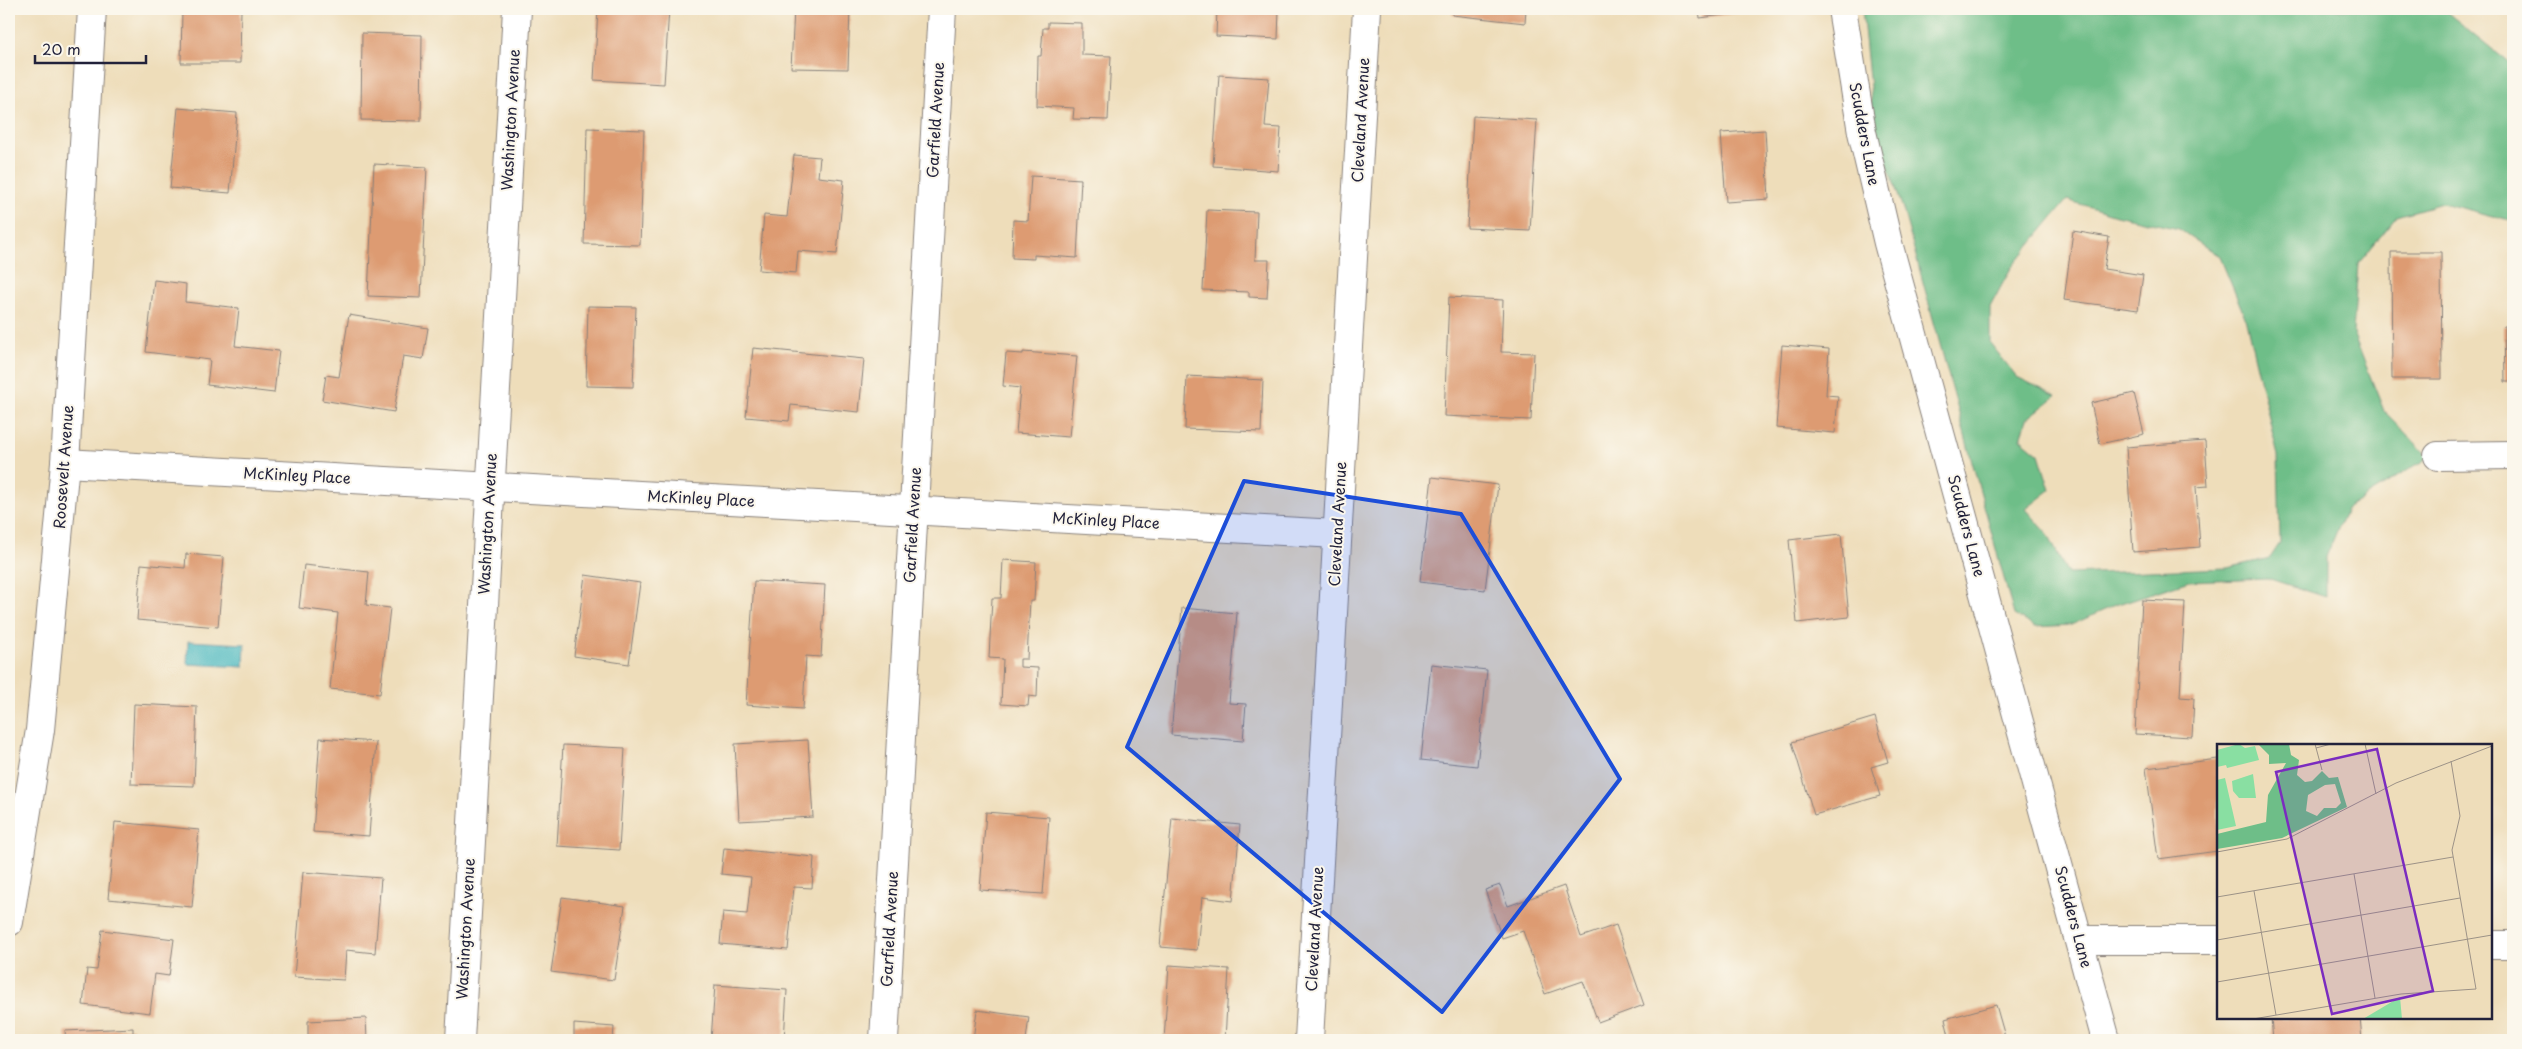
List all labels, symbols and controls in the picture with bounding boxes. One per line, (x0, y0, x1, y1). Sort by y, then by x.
scale bar (35, 32, 146, 64)
text: 20 m (42, 37, 81, 60)
street label: Washington Avenue (494, 48, 525, 191)
street label: Cleveland Avenue (1345, 57, 1374, 183)
street label: Garfield Avenue (920, 61, 949, 178)
street label: Scudders Lane (1844, 80, 1887, 187)
street label: Roosevelt Avenue (47, 404, 78, 530)
street label: Washington Avenue (471, 452, 502, 595)
street label: McKinley Place (243, 460, 351, 489)
street label: Cleveland Avenue (1322, 461, 1351, 587)
street label: Garfield Avenue (897, 466, 926, 583)
street label: Scudders Lane (1943, 472, 1992, 579)
street label: McKinley Place (647, 483, 755, 512)
street label: McKinley Place (1052, 505, 1160, 534)
inset map (2217, 744, 2492, 1019)
street label: Washington Avenue (449, 857, 480, 1000)
street label: Scudders Lane (2050, 863, 2099, 970)
street label: Cleveland Avenue (1299, 866, 1328, 992)
street label: Garfield Avenue (874, 870, 903, 987)

